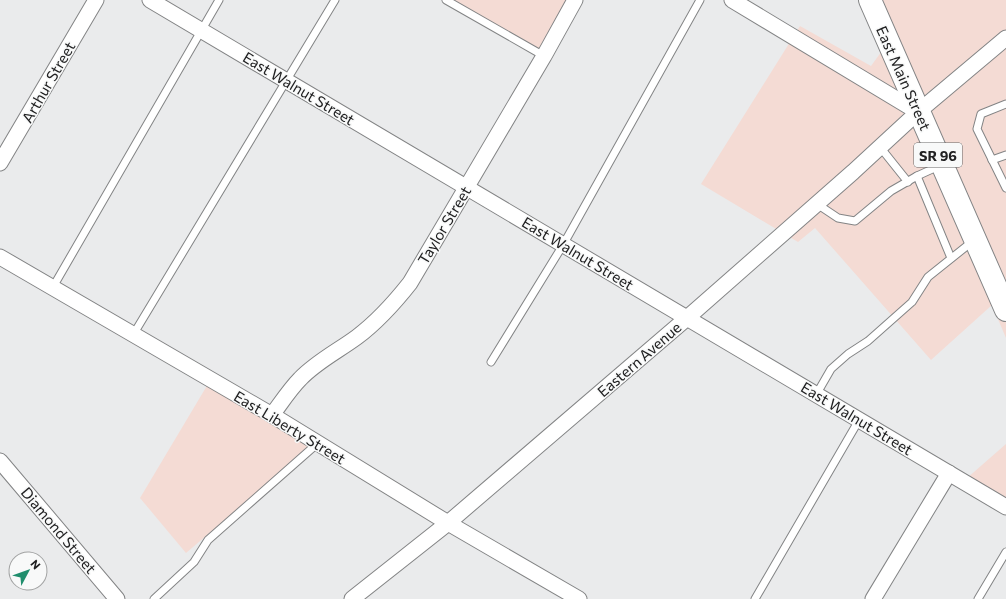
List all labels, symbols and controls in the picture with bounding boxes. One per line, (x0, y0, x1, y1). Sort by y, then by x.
street label: East Main Street (873, 23, 935, 133)
street label: Arthur Street (18, 38, 78, 126)
street label: East Walnut Street (240, 48, 358, 128)
road number: SR 96 (914, 143, 962, 167)
street label: Taylor Street (414, 183, 474, 267)
street label: East Walnut Street (519, 213, 637, 293)
street label: Eastern Avenue (593, 318, 685, 400)
street label: East Walnut Street (798, 378, 916, 458)
street label: East Liberty Street (231, 387, 349, 467)
street label: Diamond Street (18, 483, 100, 577)
north arrow (8, 551, 48, 591)
text: N (28, 557, 44, 571)

